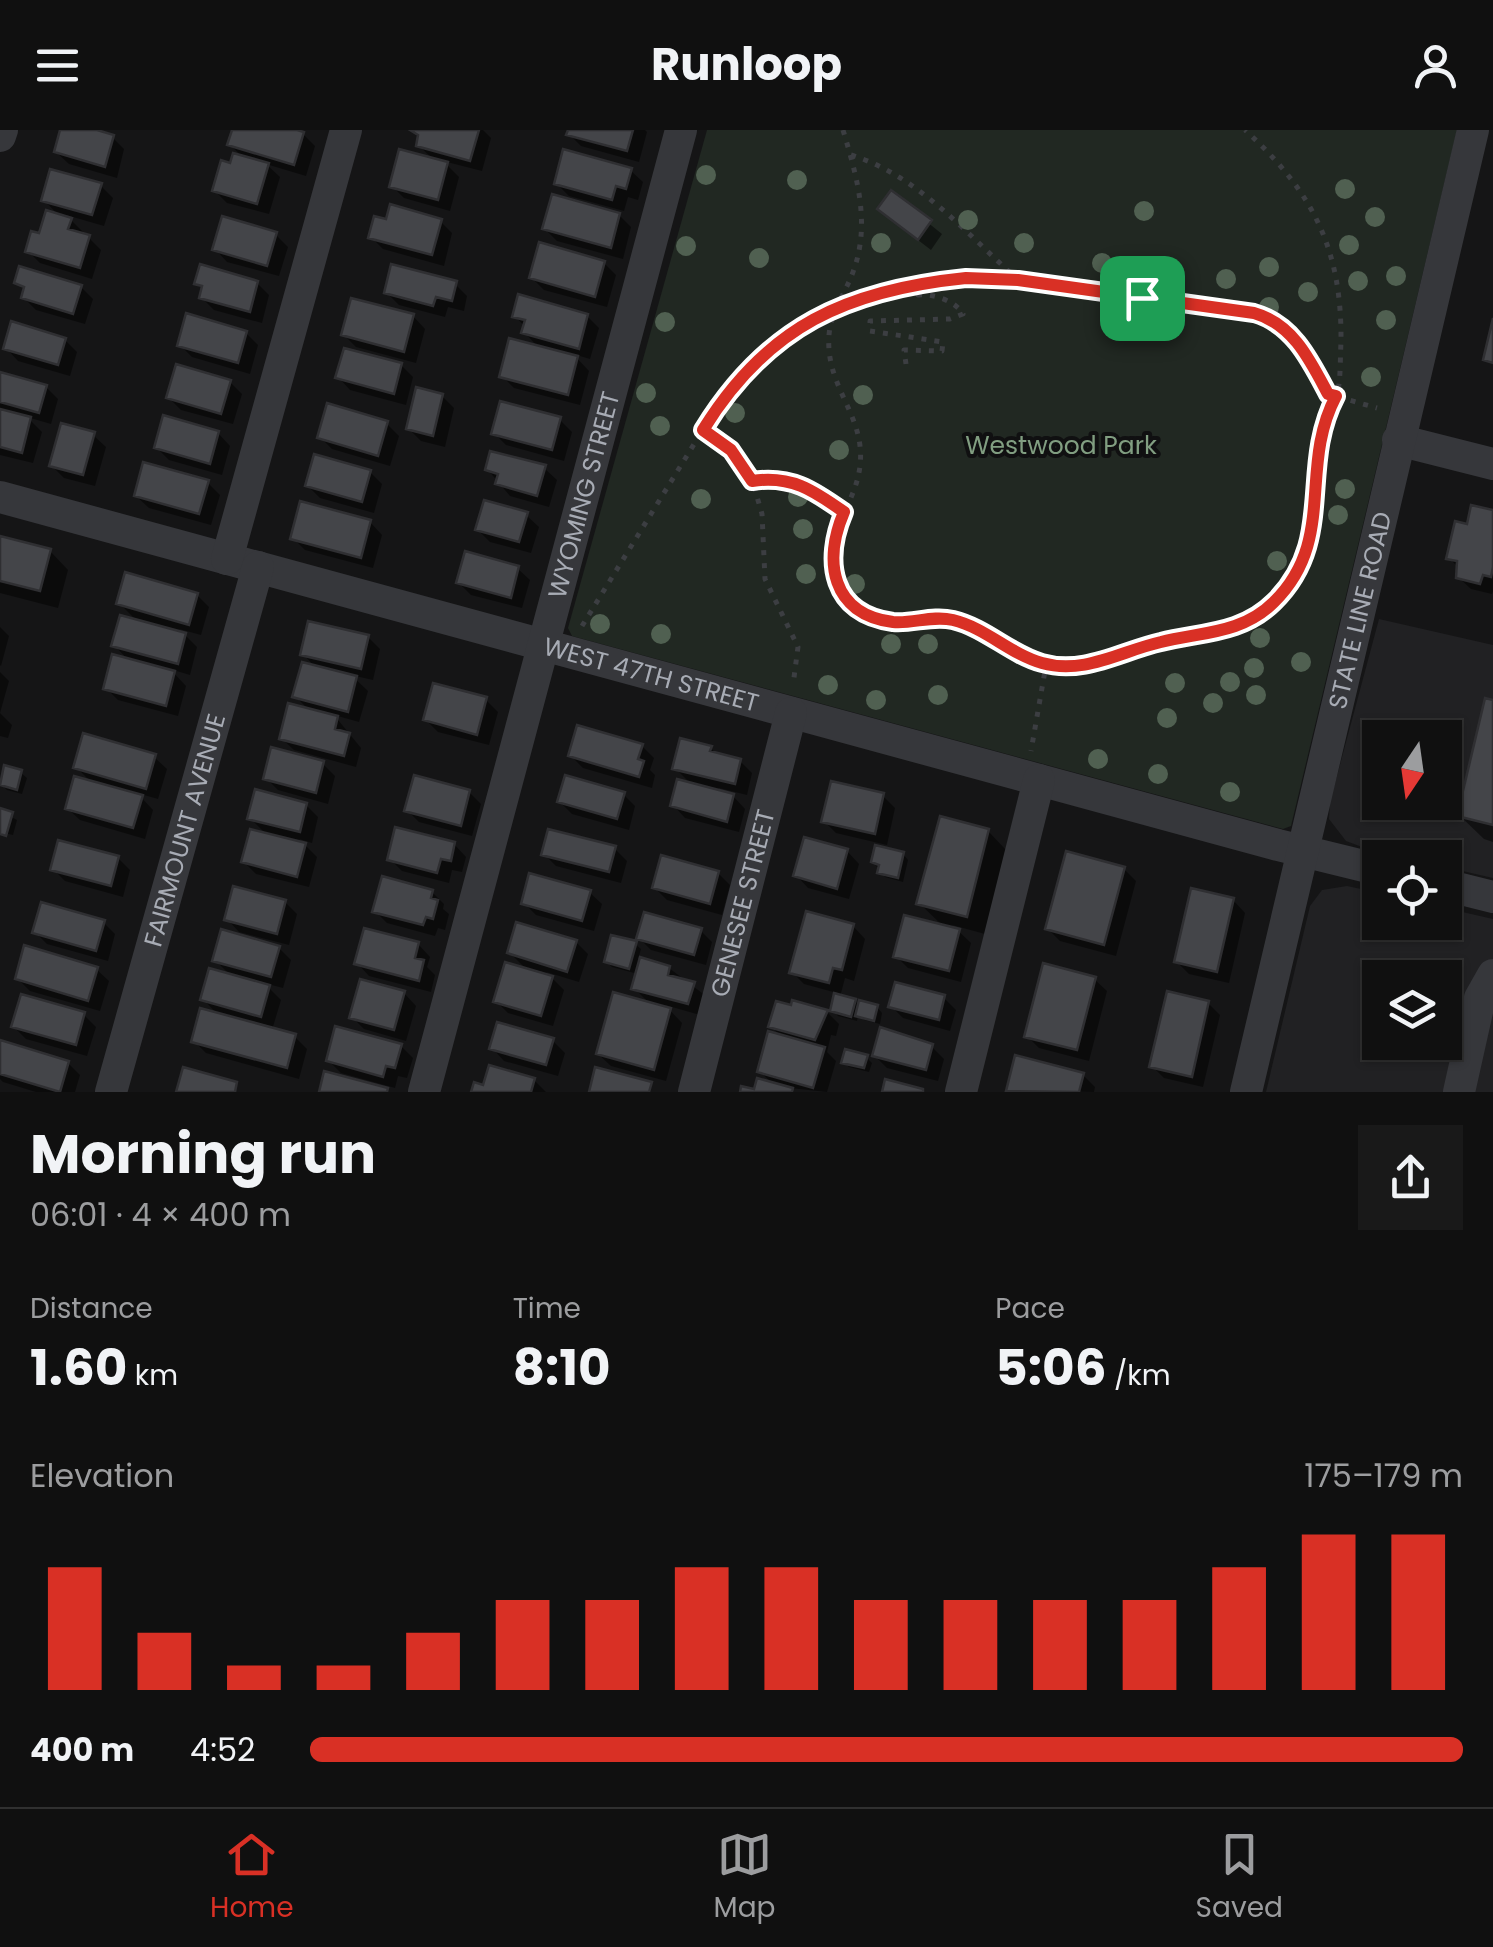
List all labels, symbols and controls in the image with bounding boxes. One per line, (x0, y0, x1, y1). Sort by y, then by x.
text: Runloop (651, 33, 842, 96)
icon: menu (30, 38, 85, 93)
icon: person (1408, 38, 1463, 93)
pin (1100, 256, 1185, 341)
icon: arrive (1115, 271, 1170, 326)
street label: WYOMING STREET (539, 388, 628, 602)
park label: Westwood Park (965, 428, 1157, 463)
street label: STATE LINE ROAD (1320, 508, 1400, 712)
street label: WEST 47TH STREET (540, 628, 763, 720)
street label: FAIRMOUNT AVENUE (135, 710, 234, 951)
north arrow (1362, 720, 1462, 820)
map controls (1362, 720, 1462, 1060)
street label: GENESEE STREET (702, 806, 783, 1001)
button: locate (1362, 840, 1462, 940)
button: layers (1362, 960, 1462, 1060)
text: Morning run (30, 1115, 376, 1192)
button: share (1358, 1125, 1463, 1230)
text: 06:01 · 4 × 400 m (30, 1192, 291, 1237)
text: Distance (30, 1289, 153, 1328)
text: Time (513, 1289, 581, 1328)
text: Pace (995, 1289, 1065, 1328)
text: 1.60 (30, 1332, 127, 1403)
text: 8:10 (513, 1332, 611, 1403)
text: 5:06 (995, 1332, 1106, 1403)
text: km (127, 1356, 178, 1395)
text: /km (1106, 1356, 1171, 1395)
text: Elevation (30, 1453, 174, 1498)
text: 175–179 m (1304, 1453, 1463, 1498)
text: 400 m (30, 1727, 134, 1772)
text: 4:52 (190, 1727, 255, 1772)
tab: Home (210, 1827, 294, 1929)
tab: Map (714, 1827, 776, 1929)
tab: Saved (1196, 1827, 1283, 1929)

